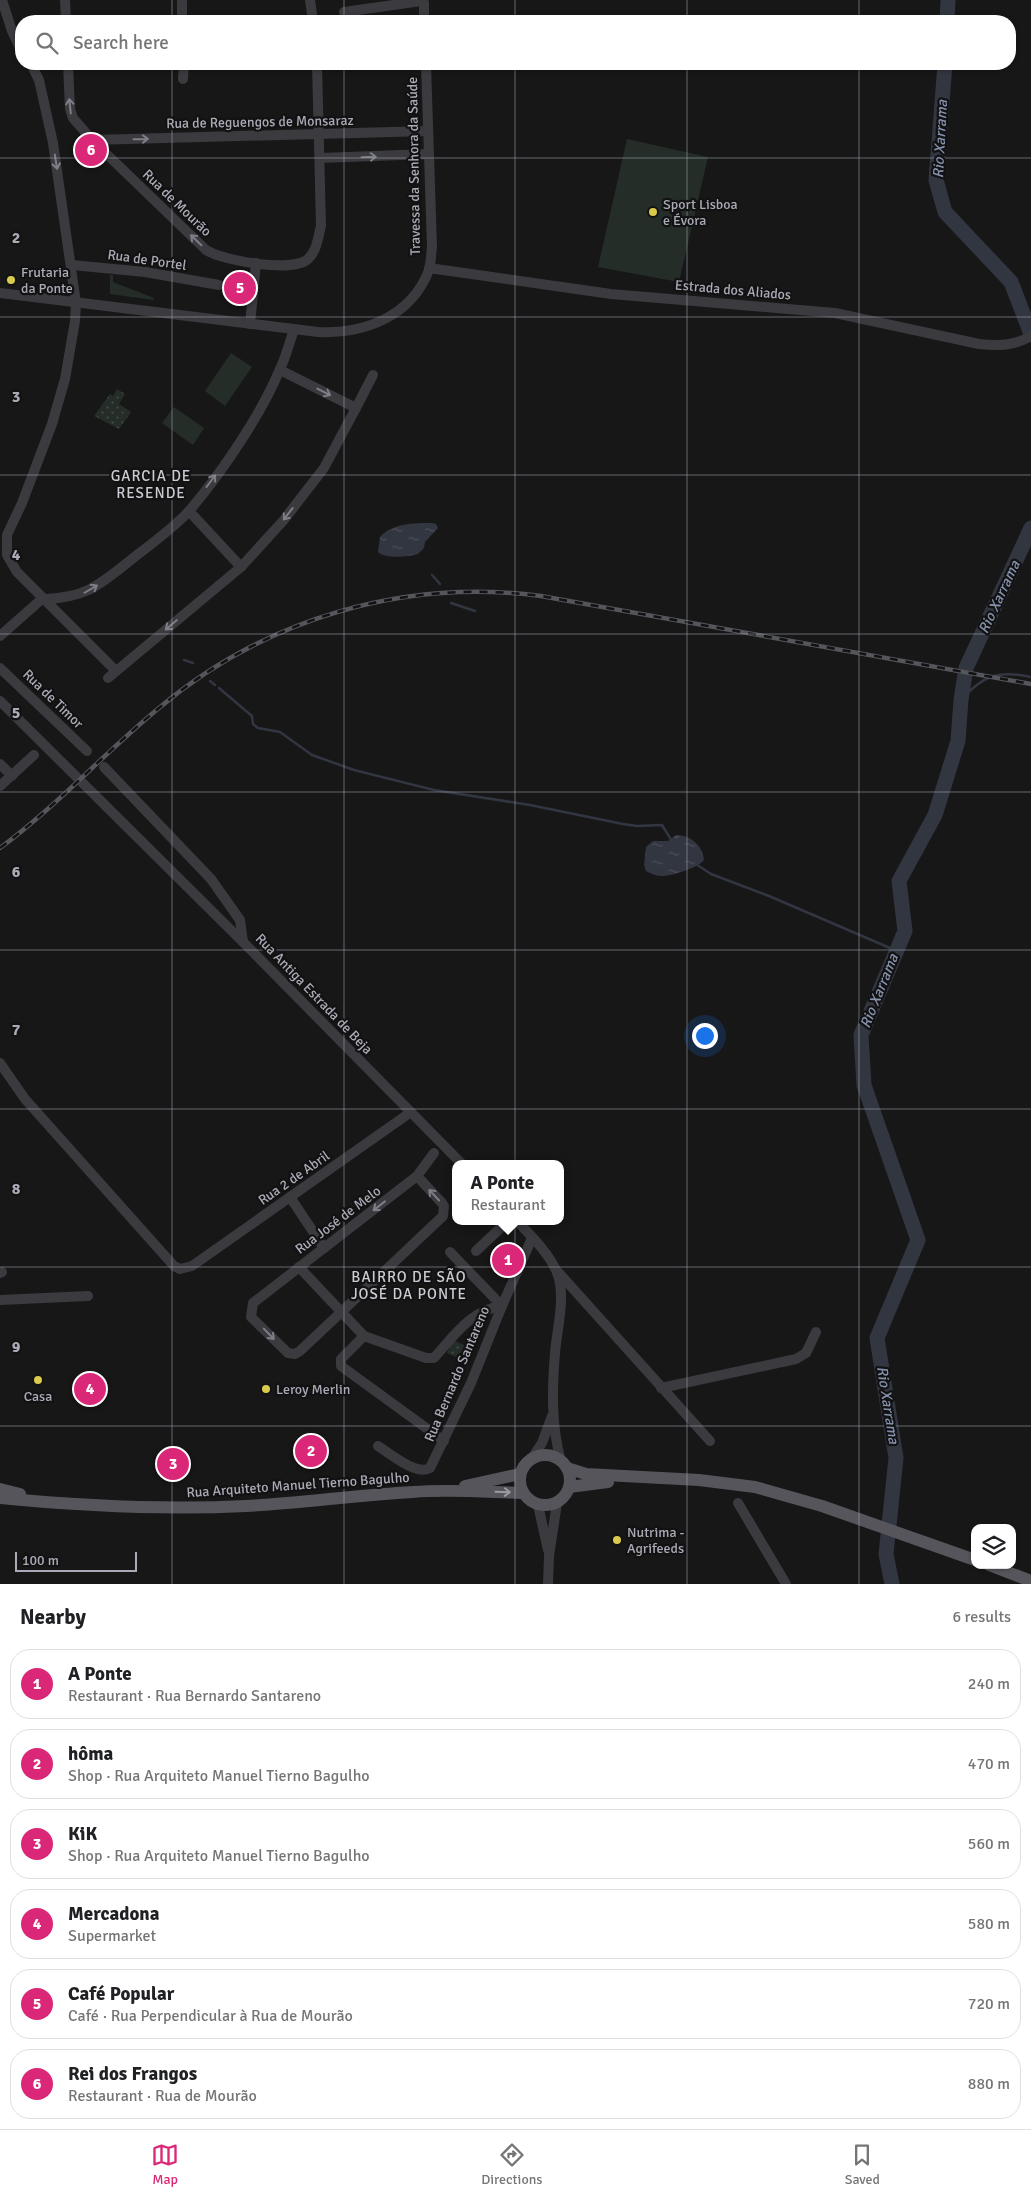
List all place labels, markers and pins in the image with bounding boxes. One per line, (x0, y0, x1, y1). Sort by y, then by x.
pin: 6 (75, 131, 107, 169)
place label: Sport Lisboa e Évora (663, 196, 738, 229)
marker: Sport Lisboa e Évora (647, 206, 659, 218)
place label: Frutaria da Ponte (21, 264, 73, 297)
pin: 5 (224, 269, 256, 307)
marker: Frutaria da Ponte (5, 274, 17, 286)
pin: 1 (492, 1241, 524, 1279)
pin: 4 (74, 1370, 106, 1408)
marker: Casa (32, 1374, 44, 1386)
place label: Leroy Merlin (276, 1381, 350, 1398)
marker: Leroy Merlin (260, 1383, 272, 1395)
place label: Casa (24, 1388, 52, 1405)
pin: 2 (295, 1432, 327, 1470)
pin: 3 (157, 1445, 189, 1483)
place label: Nutrima - Agrifeeds (627, 1524, 685, 1557)
marker: Nutrima - Agrifeeds (611, 1534, 623, 1546)

